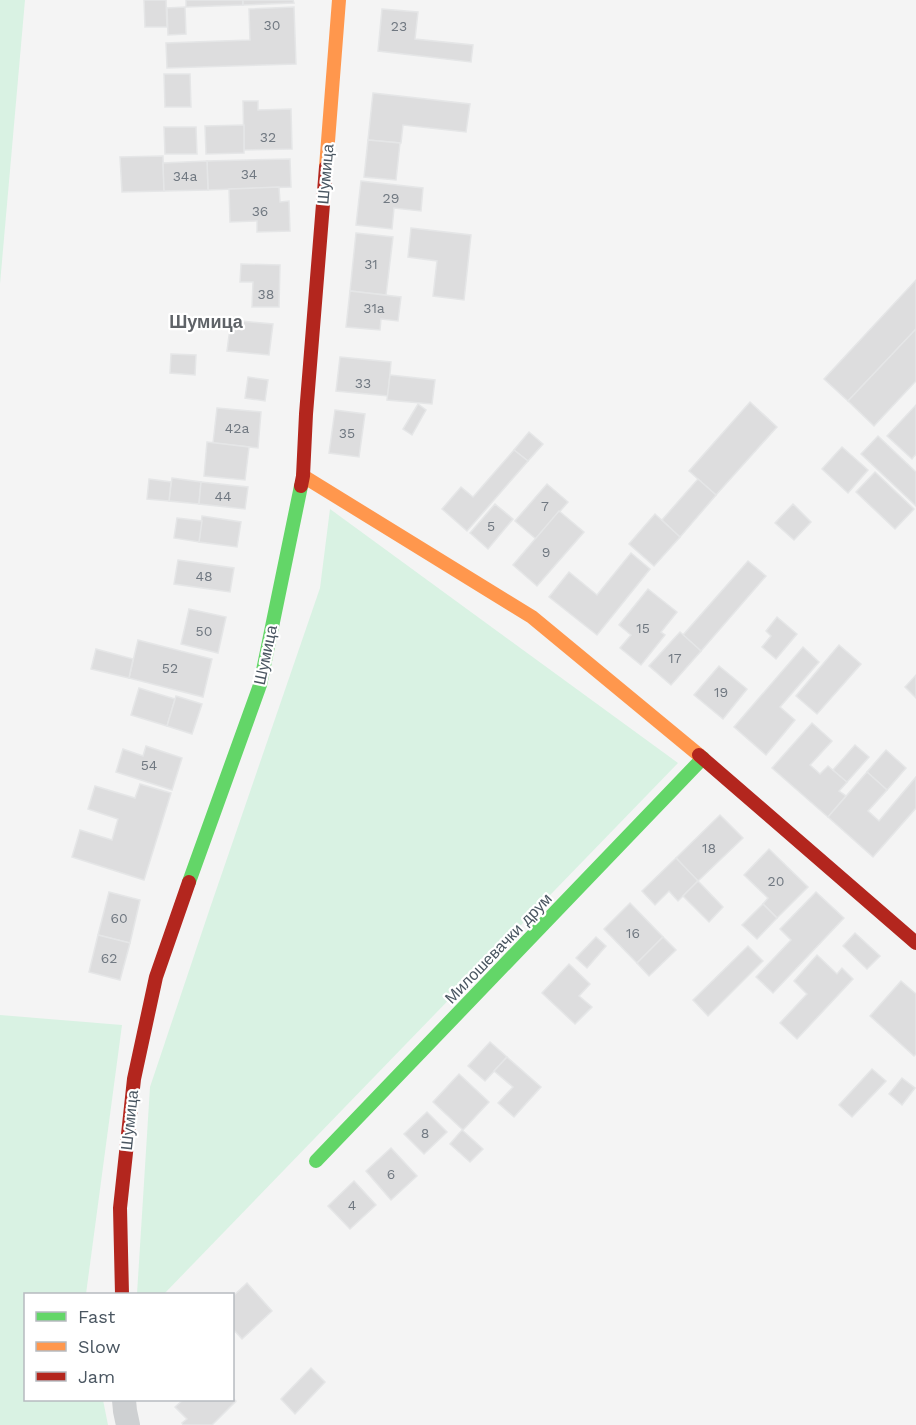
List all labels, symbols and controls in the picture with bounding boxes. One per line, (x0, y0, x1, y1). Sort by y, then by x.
house number: 30 (264, 17, 280, 33)
house number: 23 (391, 18, 407, 34)
house number: 32 (260, 129, 276, 145)
street label: Шумица (313, 143, 338, 205)
house number: 34 (241, 166, 257, 182)
house number: 34a (173, 168, 197, 184)
house number: 29 (383, 190, 399, 206)
house number: 36 (252, 203, 268, 219)
house number: 31 (364, 256, 378, 272)
house number: 38 (258, 286, 274, 302)
house number: 31a (363, 300, 385, 316)
district label: Шумица (169, 311, 244, 332)
house number: 33 (355, 375, 371, 391)
house number: 42a (225, 420, 249, 436)
house number: 35 (339, 425, 355, 441)
house number: 44 (214, 488, 232, 504)
house number: 7 (541, 498, 549, 514)
house number: 5 (487, 518, 495, 534)
house number: 9 (542, 544, 550, 560)
house number: 48 (195, 568, 213, 584)
house number: 15 (636, 620, 650, 636)
house number: 50 (196, 623, 212, 639)
street label: Шумица (250, 623, 281, 687)
house number: 17 (668, 650, 682, 666)
house number: 52 (162, 660, 178, 676)
house number: 19 (714, 684, 728, 700)
house number: 54 (141, 757, 157, 773)
house number: 18 (702, 840, 716, 856)
house number: 20 (768, 873, 784, 889)
street label: Милошевачки друм (441, 889, 556, 1007)
house number: 60 (110, 910, 128, 926)
house number: 16 (626, 925, 640, 941)
house number: 62 (101, 950, 117, 966)
street label: Шумица (117, 1089, 142, 1151)
house number: 8 (421, 1125, 429, 1141)
house number: 6 (387, 1166, 395, 1182)
house number: 4 (348, 1197, 356, 1213)
legend (24, 1293, 234, 1401)
text: Fast (78, 1306, 116, 1327)
text: Slow (78, 1336, 121, 1357)
text: Jam (78, 1366, 115, 1387)

